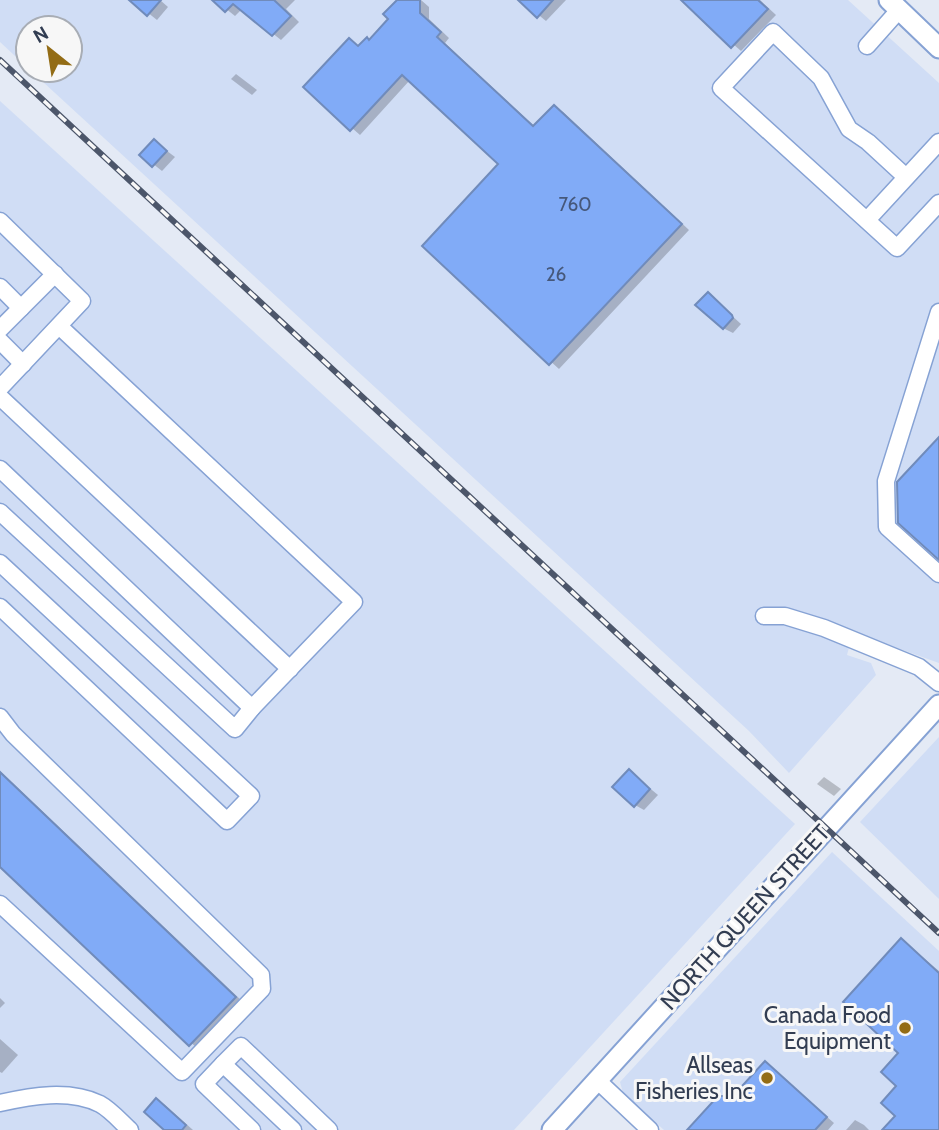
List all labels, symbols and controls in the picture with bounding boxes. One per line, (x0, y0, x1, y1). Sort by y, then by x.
north arrow (14, 14, 84, 84)
text: N (29, 21, 52, 48)
house number: 760 (558, 193, 592, 216)
house number: 26 (546, 263, 566, 286)
street label: NORTH QUEEN STREET (654, 819, 836, 1015)
place label: Canada Food Equipment (764, 1001, 891, 1055)
marker: Canada Food Equipment (897, 1020, 913, 1036)
place label: Allseas Fisheries Inc (635, 1051, 753, 1105)
marker: Allseas Fisheries Inc (759, 1070, 775, 1086)

